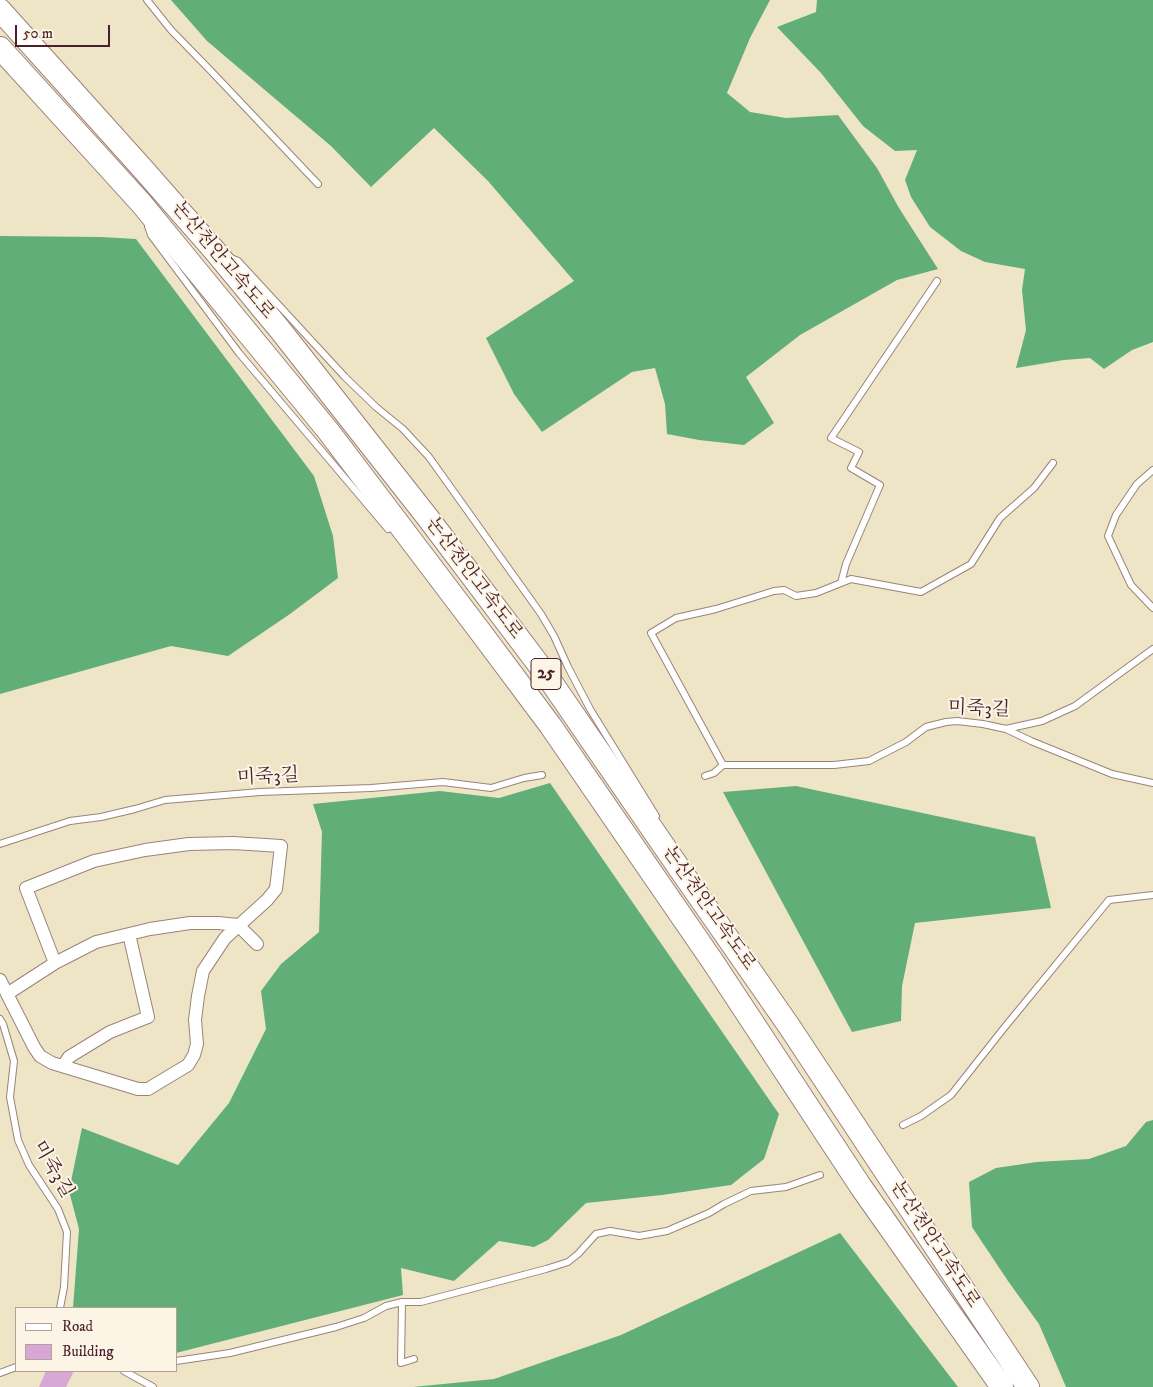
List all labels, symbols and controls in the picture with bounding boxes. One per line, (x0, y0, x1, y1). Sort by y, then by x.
scale bar (18, 15, 112, 47)
text: 50 m (23, 24, 53, 43)
street label: 논산천안고속도로 (166, 197, 278, 325)
street label: 논산천안고속도로 (420, 514, 526, 644)
road number: 25 (531, 659, 561, 690)
street label: 미죽3길 (948, 698, 1010, 722)
street label: 미죽3길 (236, 765, 300, 791)
street label: 논산천안고속도로 (657, 842, 759, 976)
street label: 미죽3길 (27, 1137, 77, 1203)
street label: 논산천안고속도로 (884, 1177, 984, 1313)
legend (15, 1307, 178, 1372)
text: Road (62, 1317, 93, 1336)
text: Building (62, 1342, 114, 1361)

